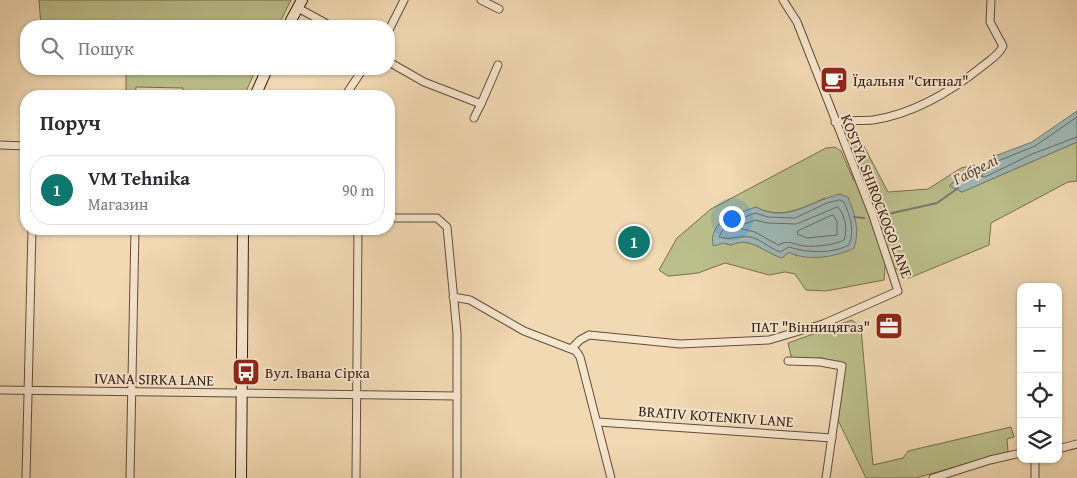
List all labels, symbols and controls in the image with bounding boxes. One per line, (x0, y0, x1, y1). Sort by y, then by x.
search box (20, 20, 395, 75)
icon: search (38, 34, 66, 62)
text: Пошук (78, 34, 134, 62)
cafe icon: Їдальня "Сигнал" (819, 65, 849, 95)
place label: Їдальня "Сигнал" (852, 70, 969, 91)
text: Поруч (40, 107, 101, 138)
street label: KOSTYA SHIROCKOGO LANE (836, 111, 918, 281)
water label: Габрелі (947, 147, 1002, 191)
text: VM Tehnika (88, 164, 190, 192)
text: 1 (53, 178, 61, 202)
text: 90 m (342, 178, 374, 202)
text: Магазин (88, 192, 148, 216)
your location (719, 206, 745, 232)
pin: 1 (618, 223, 650, 261)
map controls (1017, 283, 1062, 463)
button: + (1017, 283, 1062, 328)
office icon: ПАТ "Вінницягаз" (874, 311, 904, 341)
place label: ПАТ "Вінницягаз" (751, 316, 870, 337)
button: − (1017, 328, 1062, 373)
bus stop icon: Вул. Івана Сірка (231, 357, 261, 387)
place label: Вул. Івана Сірка (265, 362, 371, 383)
street label: IVANA SIRKA LANE (94, 367, 215, 391)
button: locate (1017, 373, 1062, 418)
street label: BRATIV KOTENKIV LANE (638, 400, 795, 432)
button: layers (1017, 418, 1062, 463)

